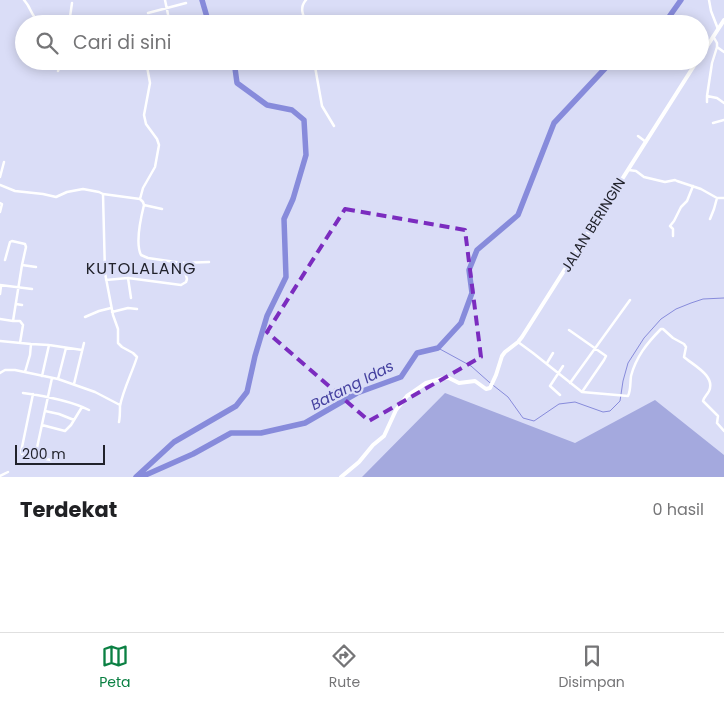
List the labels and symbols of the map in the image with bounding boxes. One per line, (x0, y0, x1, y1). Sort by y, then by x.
street label: JALAN BERINGIN (556, 174, 630, 276)
district label: KUTOLALANG (86, 257, 196, 280)
water label: Batang Idas (307, 355, 397, 415)
scale bar (15, 442, 105, 465)

